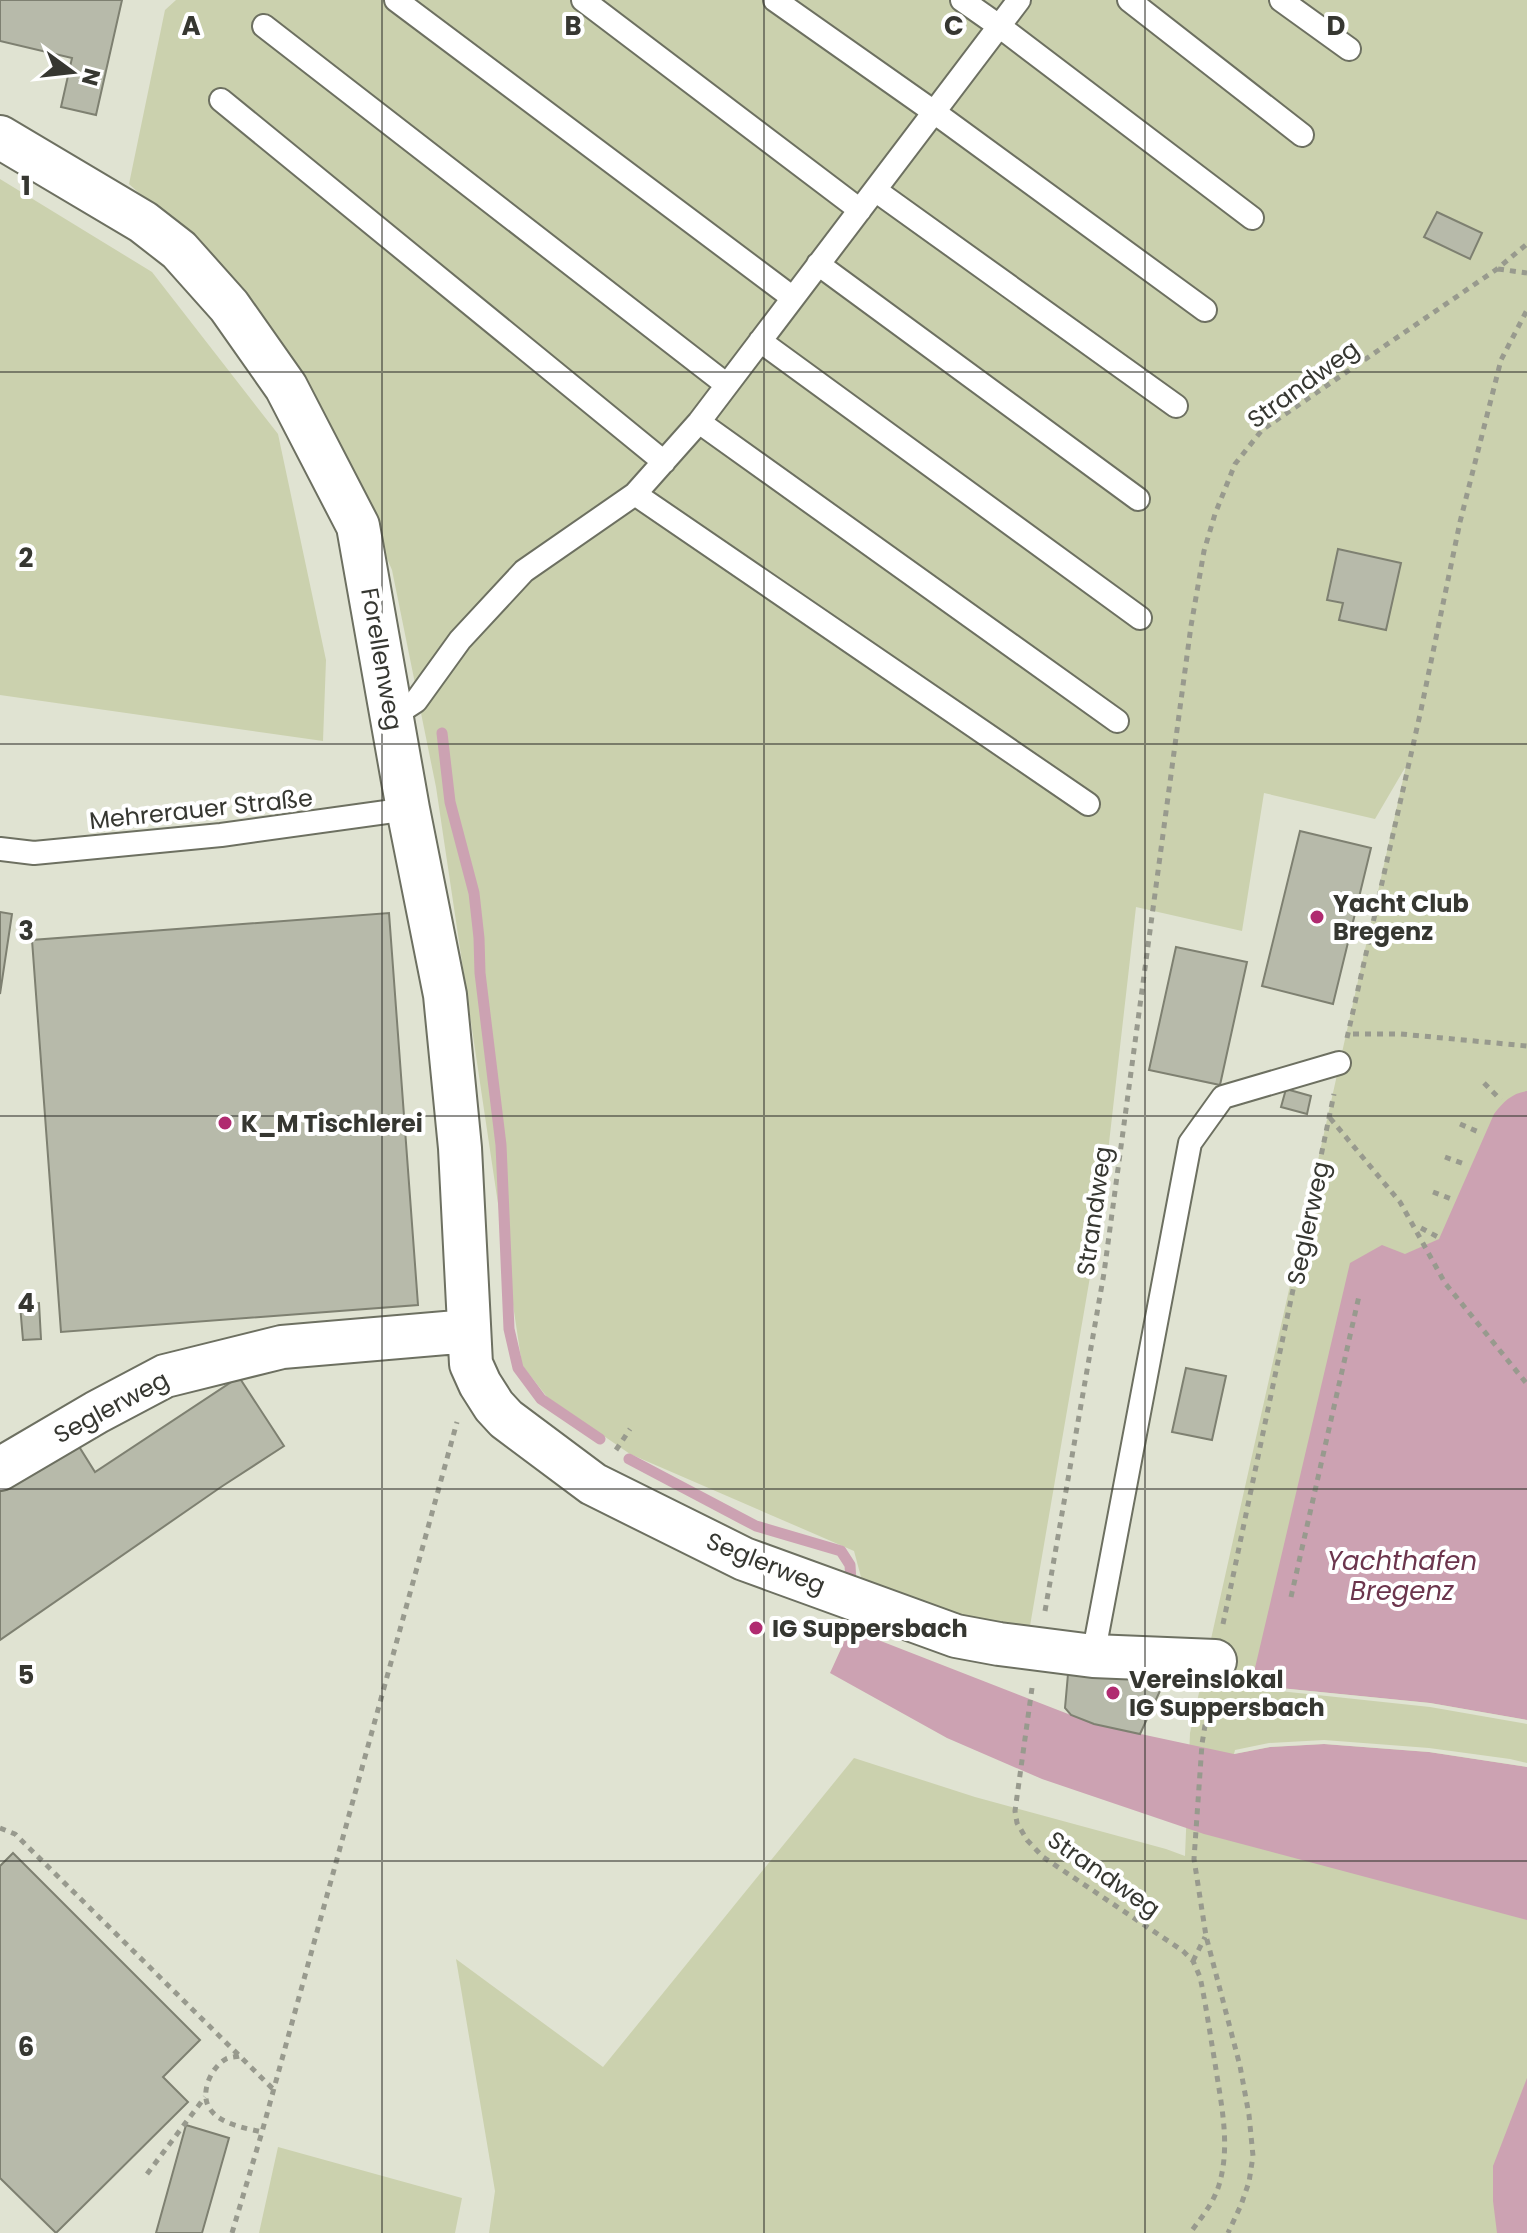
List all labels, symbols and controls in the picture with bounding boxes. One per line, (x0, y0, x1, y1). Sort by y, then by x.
text: A (181, 8, 201, 44)
text: B (564, 8, 582, 44)
text: C (944, 8, 964, 44)
text: D (1327, 8, 1346, 44)
north arrow (32, 32, 112, 112)
text: N (74, 65, 108, 89)
text: 1 (21, 168, 31, 204)
street label: Strandweg (1241, 332, 1365, 436)
text: 2 (19, 540, 34, 576)
street label: Forellenweg (353, 585, 411, 733)
street label: Mehrerauer Straße (88, 781, 314, 837)
place label: Yacht Club Bregenz (1333, 887, 1469, 948)
marker: Yacht Club Bregenz (1308, 908, 1326, 926)
text: 3 (18, 913, 34, 949)
place label: K_M Tischlerei (241, 1107, 423, 1140)
marker: K_M Tischlerei (216, 1114, 234, 1132)
street label: Strandweg (1069, 1144, 1119, 1278)
street label: Seglerweg (1279, 1158, 1337, 1288)
text: 4 (17, 1285, 35, 1321)
street label: Seglerweg (48, 1363, 174, 1451)
street label: Seglerweg (702, 1524, 830, 1602)
water label: Yachthafen Bregenz (1327, 1543, 1477, 1609)
place label: IG Suppersbach (772, 1612, 968, 1645)
marker: IG Suppersbach (747, 1619, 765, 1637)
text: 5 (18, 1657, 34, 1693)
place label: Vereinslokal IG Suppersbach (1129, 1663, 1325, 1724)
marker: Vereinslokal IG Suppersbach (1104, 1684, 1122, 1702)
street label: Strandweg (1041, 1823, 1167, 1925)
text: 6 (18, 2029, 34, 2065)

